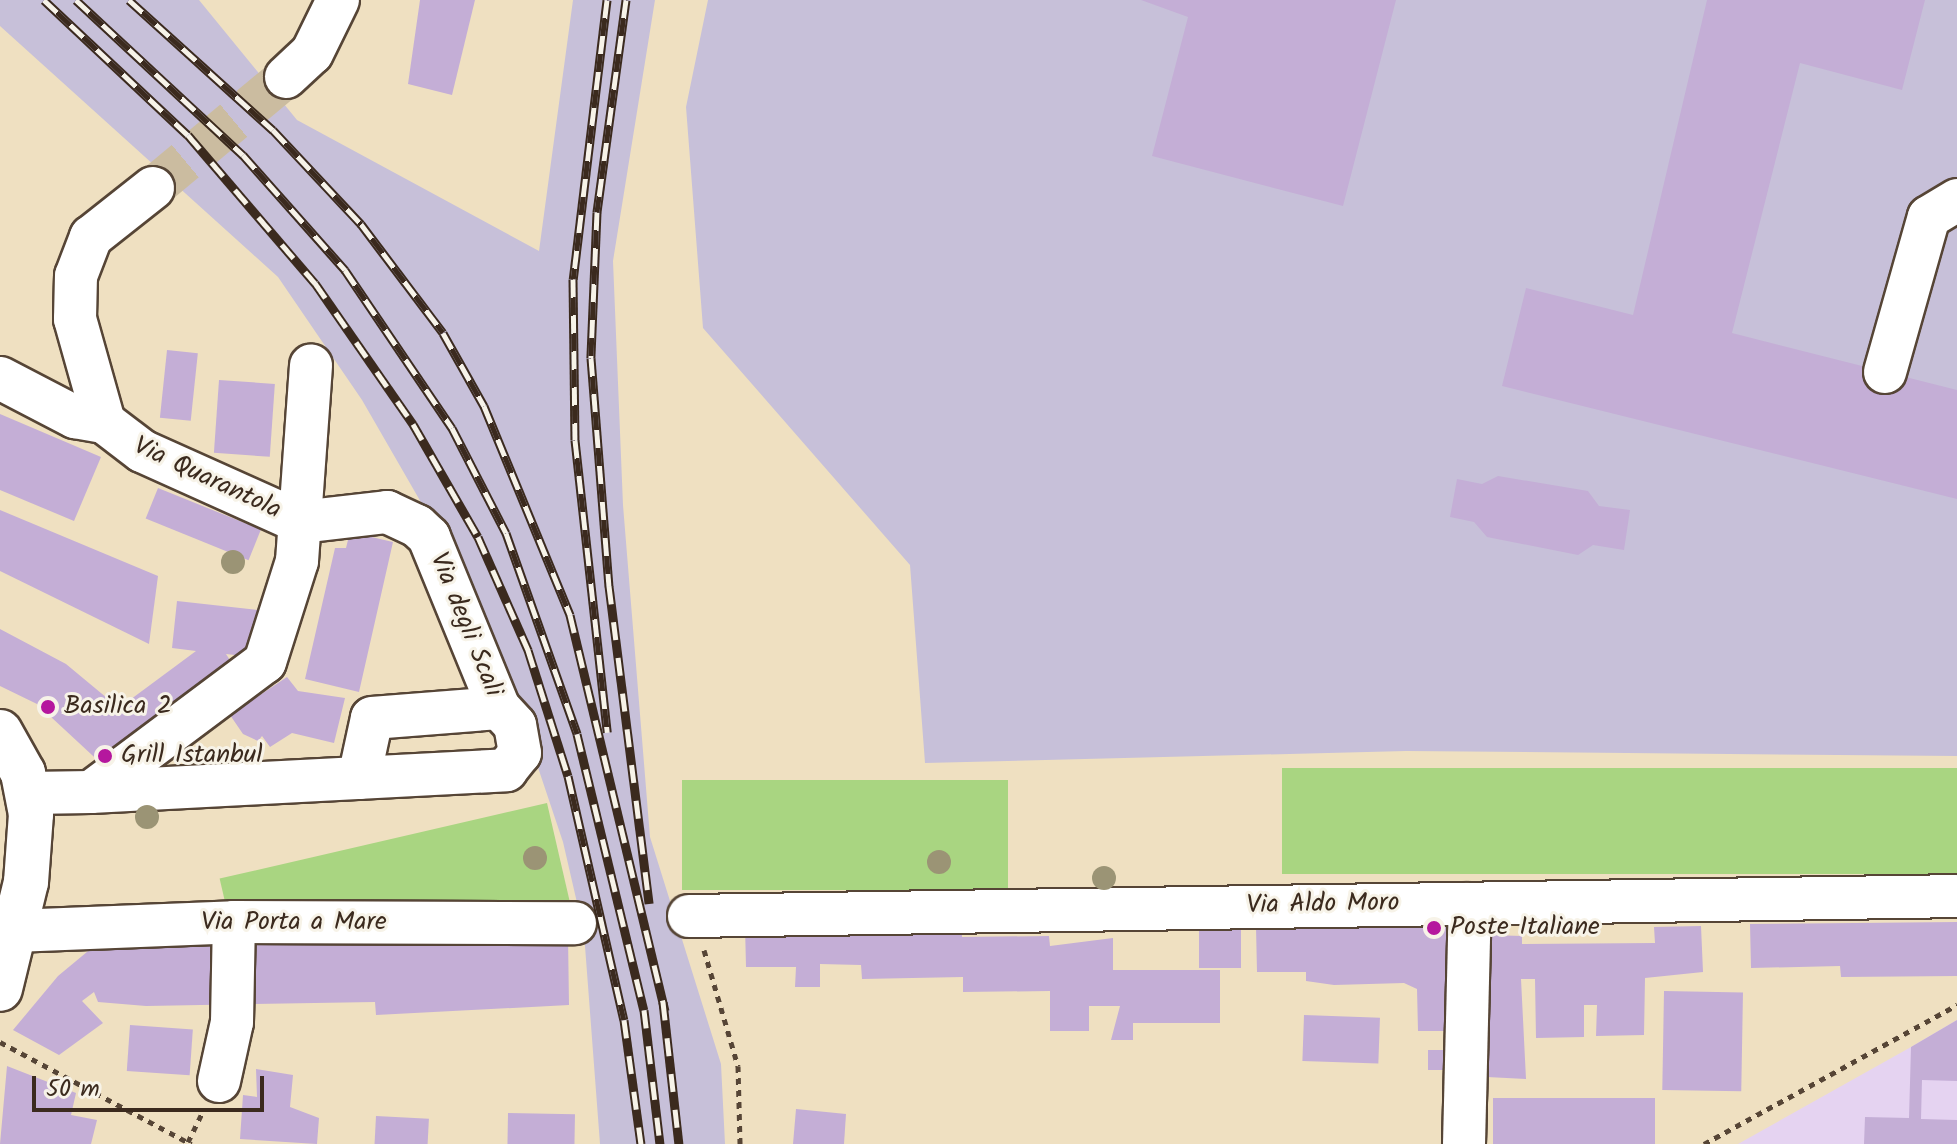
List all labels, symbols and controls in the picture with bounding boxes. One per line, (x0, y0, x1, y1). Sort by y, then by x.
street label: Via Quarantola (128, 431, 286, 527)
street label: Via degli Scali (422, 548, 508, 702)
place label: Basilica 2 (64, 691, 172, 723)
marker: Basilica 2 (39, 698, 57, 716)
place label: Grill Istanbul (121, 740, 263, 772)
marker: Grill Istanbul (96, 747, 114, 765)
street label: Via Aldo Moro (1246, 888, 1400, 922)
street label: Via Porta a Mare (201, 907, 387, 939)
place label: Poste Italiane (1450, 912, 1600, 944)
marker: Poste Italiane (1425, 919, 1443, 937)
scale bar (36, 1060, 268, 1110)
text: 50 m (46, 1070, 100, 1109)

